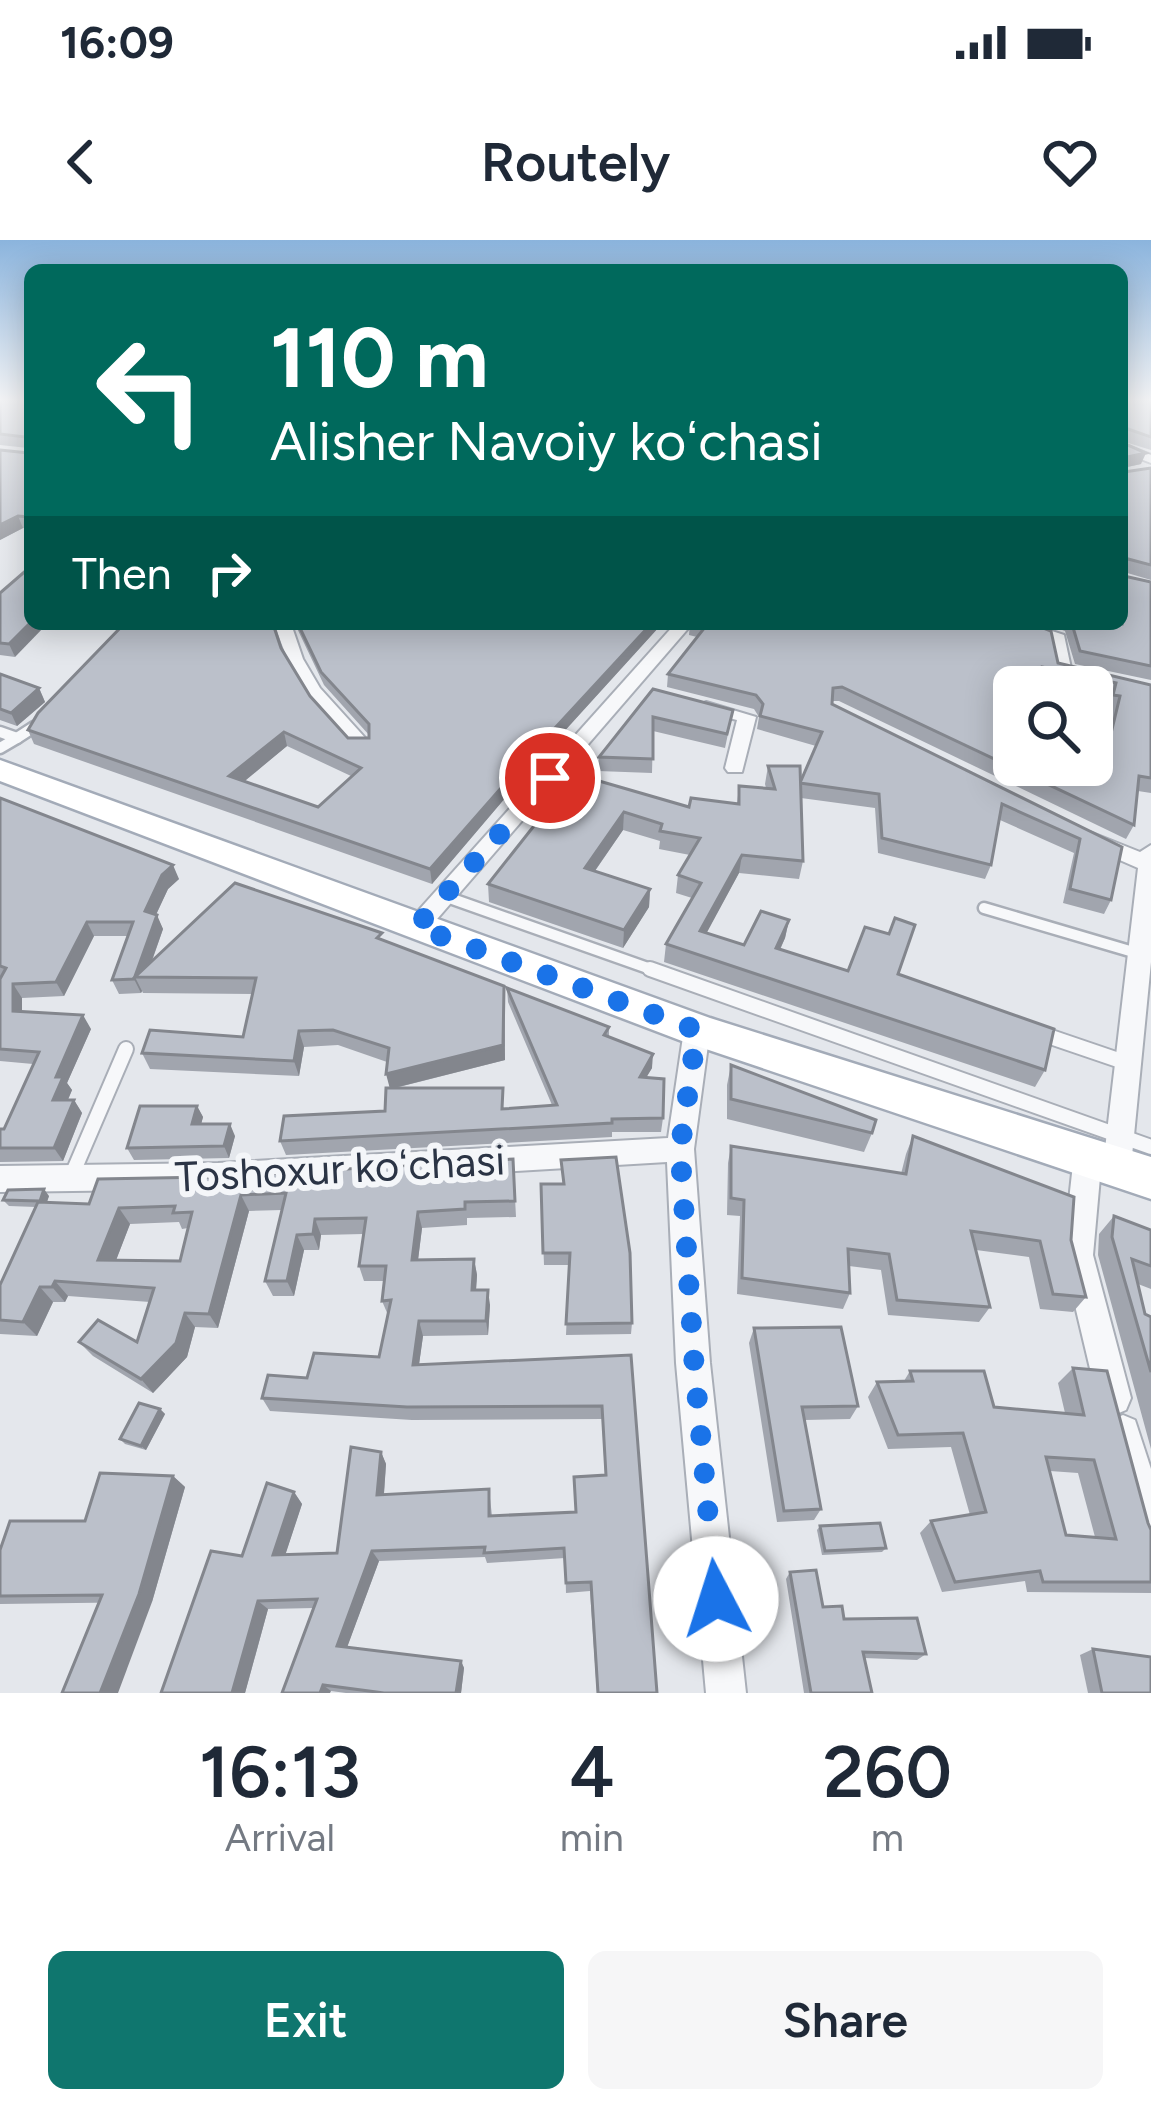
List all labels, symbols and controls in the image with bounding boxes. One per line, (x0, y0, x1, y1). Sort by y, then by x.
text: 16:09 (60, 15, 174, 69)
icon: back (48, 129, 114, 195)
icon: heart (1037, 129, 1103, 195)
text: Routely (481, 130, 670, 195)
text: 110 m (270, 307, 489, 408)
icon: left (72, 312, 228, 468)
text: Alisher Navoiy koʻchasi (270, 409, 823, 474)
icon: right (196, 540, 262, 606)
text: Then (72, 546, 172, 600)
map controls (993, 666, 1113, 786)
button: search (993, 666, 1113, 786)
pin (499, 727, 601, 829)
icon: arrive (517, 745, 583, 811)
street label: Toshoxur koʻchasi (174, 1134, 506, 1203)
position arrow (653, 1536, 779, 1662)
text: 16:13 (199, 1729, 361, 1815)
text: 4 (569, 1729, 614, 1815)
text: 260 (823, 1729, 952, 1815)
text: Arrival (225, 1814, 335, 1861)
text: min (560, 1814, 624, 1861)
text: m (871, 1814, 904, 1861)
button: Exit (48, 1951, 564, 2089)
button: Share (588, 1951, 1103, 2089)

